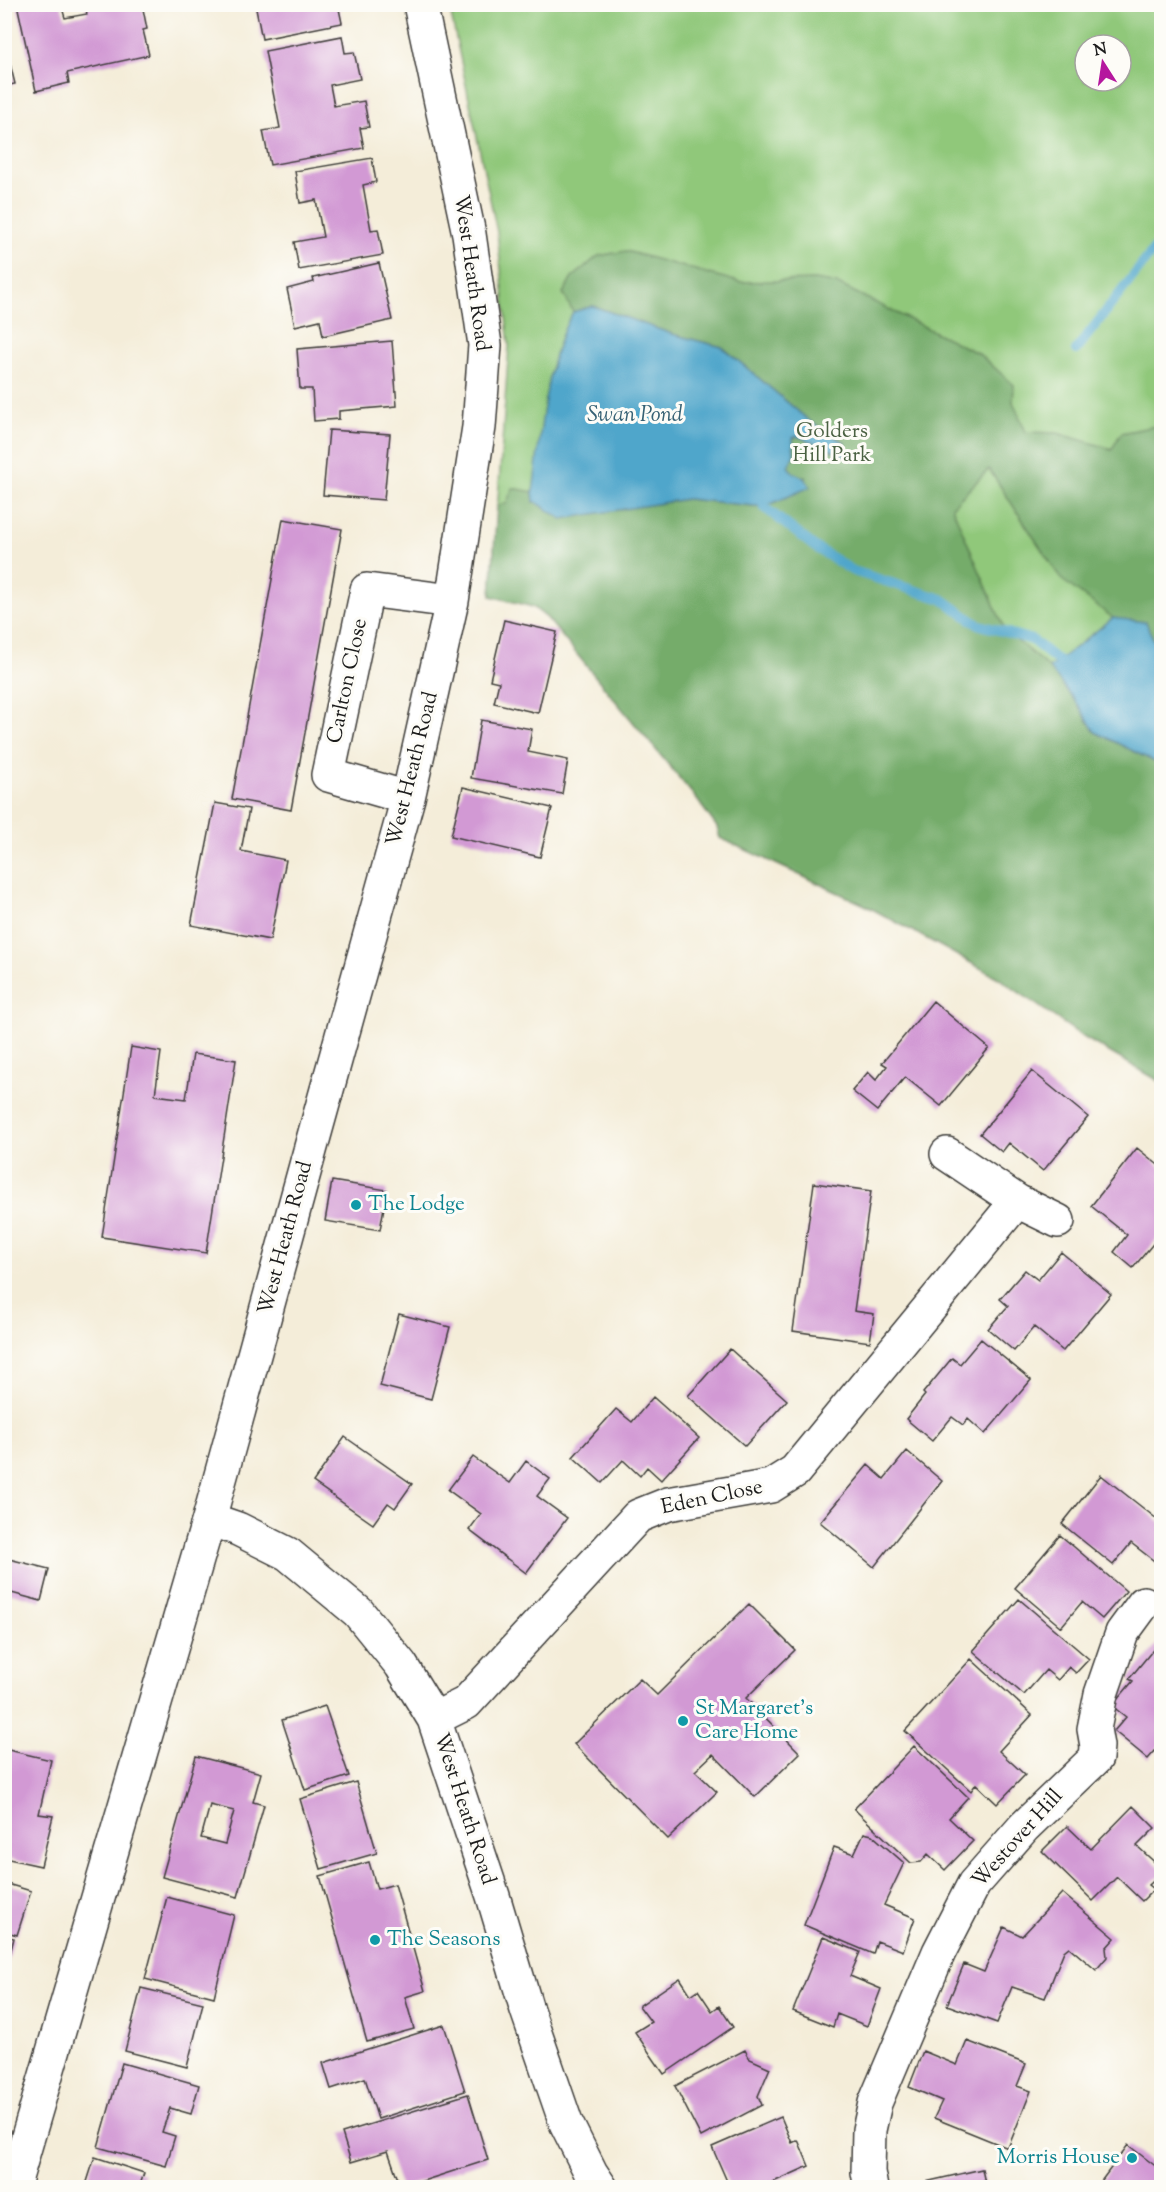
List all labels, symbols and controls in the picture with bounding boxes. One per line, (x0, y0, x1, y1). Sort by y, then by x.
north arrow (1073, 33, 1133, 93)
text: N (1092, 38, 1109, 63)
street label: West Heath Road (445, 193, 497, 353)
water label: Swan Pond (587, 400, 683, 432)
park label: Golders Hill Park (793, 417, 872, 471)
street label: Carlton Close (320, 616, 376, 746)
street label: West Heath Road (379, 689, 447, 849)
street label: West Heath Road (251, 1158, 321, 1318)
place label: The Lodge (368, 1190, 465, 1220)
marker: The Lodge (349, 1198, 363, 1212)
street label: Eden Close (658, 1473, 766, 1523)
place label: St Margaret's Care Home (695, 1694, 813, 1748)
marker: St Margaret's Care Home (676, 1714, 690, 1728)
street label: West Heath Road (425, 1729, 503, 1889)
street label: Westover Hill (965, 1783, 1071, 1895)
place label: The Seasons (387, 1925, 501, 1955)
marker: The Seasons (368, 1933, 382, 1947)
place label: Morris House (997, 2143, 1120, 2173)
marker: Morris House (1125, 2151, 1139, 2165)

